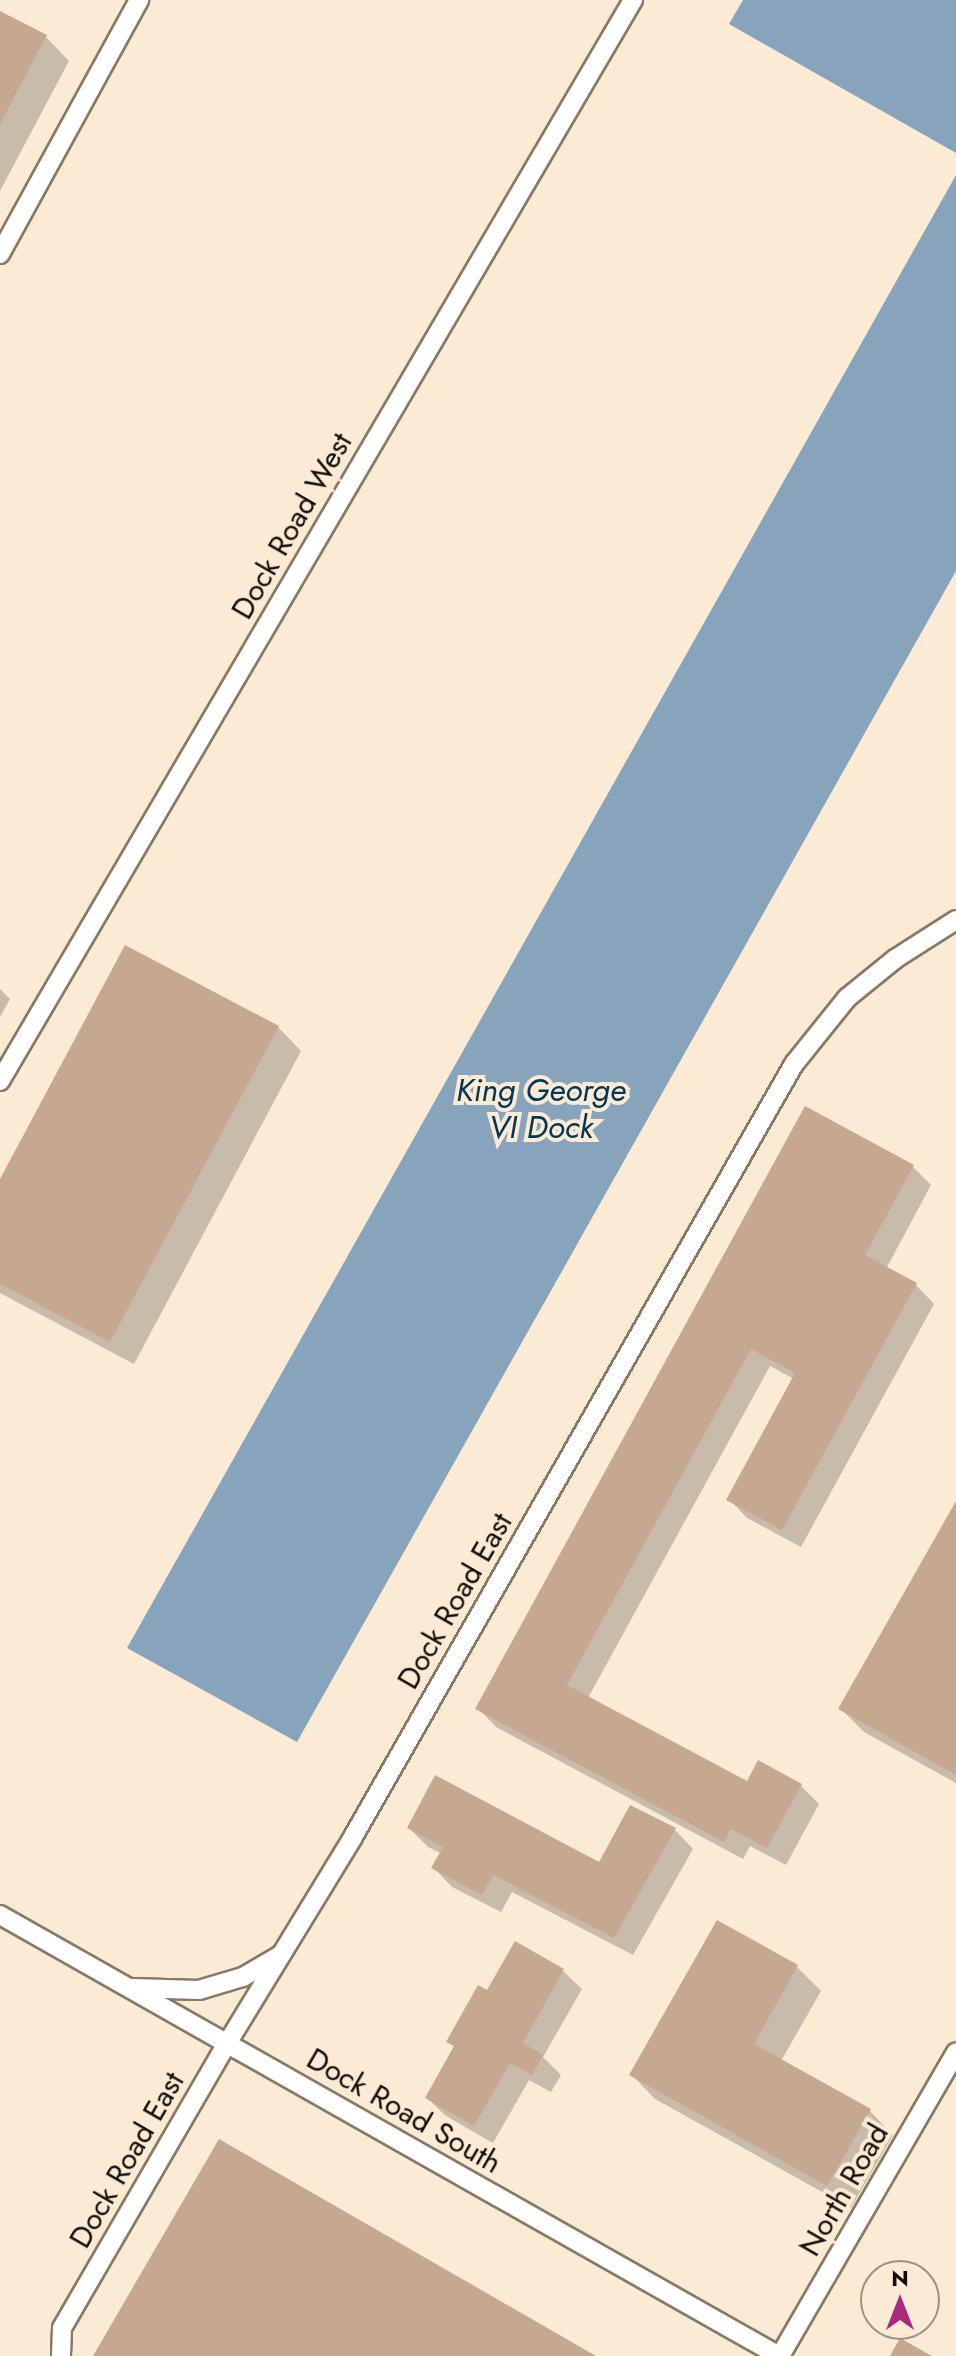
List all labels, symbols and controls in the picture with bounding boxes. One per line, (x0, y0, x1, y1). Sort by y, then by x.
street label: Dock Road West (224, 426, 360, 626)
water label: King George VI Dock (456, 1072, 626, 1147)
street label: Dock Road East (390, 1507, 520, 1695)
street label: Dock Road South (300, 2041, 508, 2181)
street label: Dock Road East (62, 2066, 192, 2254)
street label: North Road (792, 2118, 896, 2262)
north arrow (860, 2260, 940, 2340)
text: N (891, 2262, 909, 2294)

